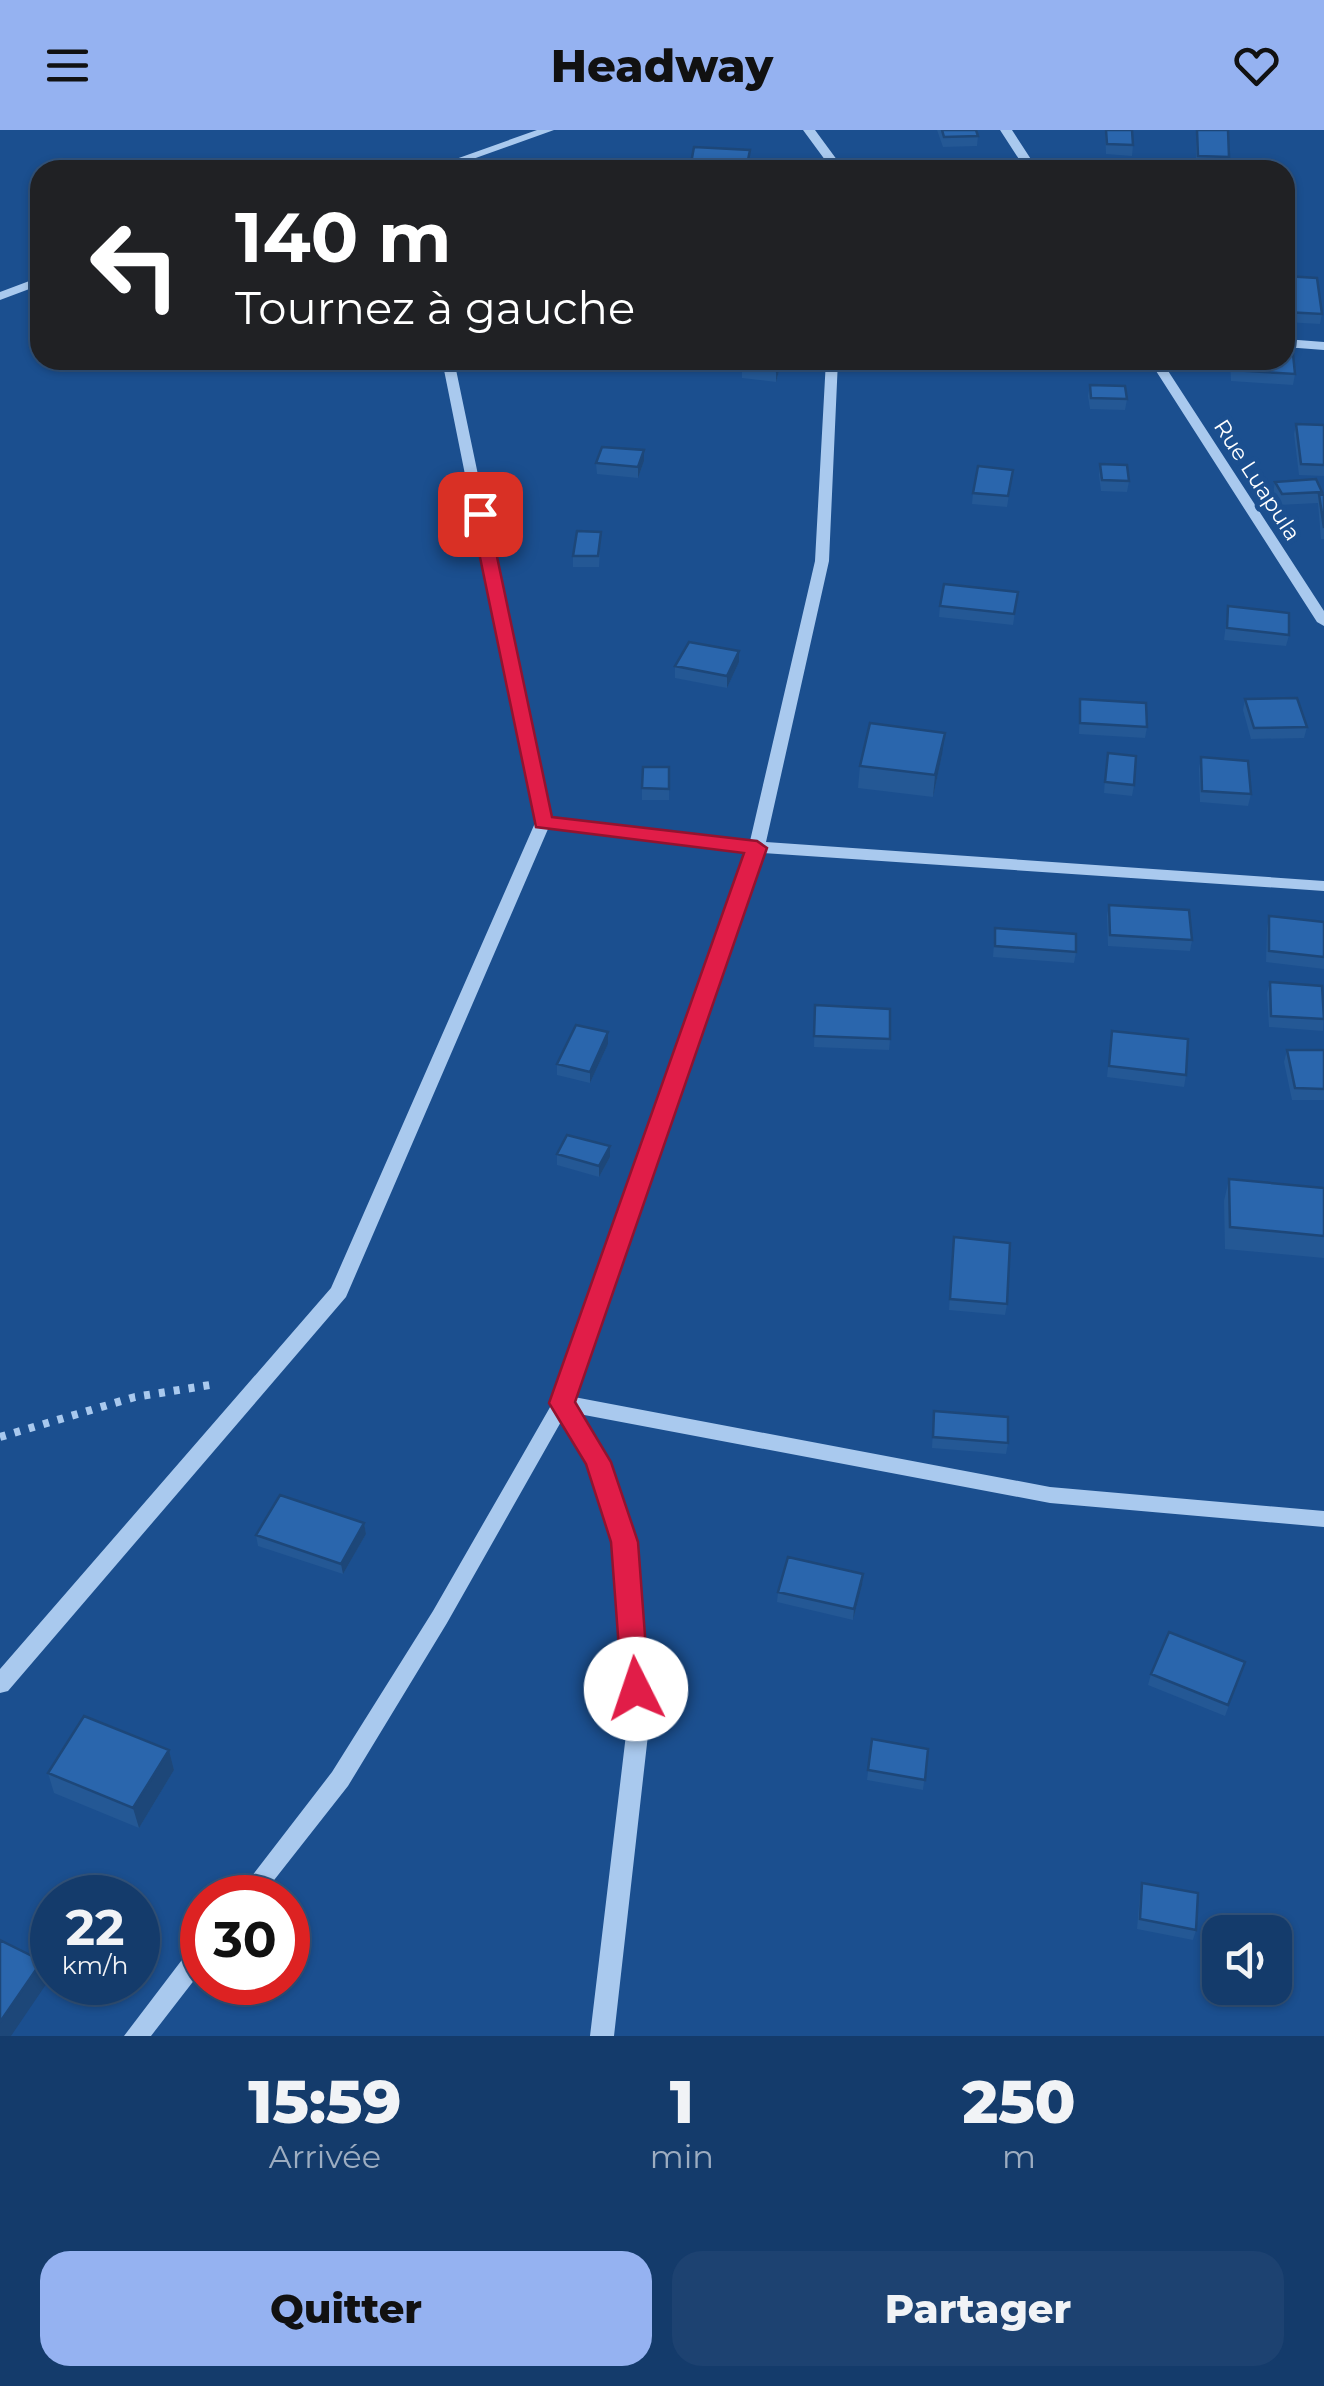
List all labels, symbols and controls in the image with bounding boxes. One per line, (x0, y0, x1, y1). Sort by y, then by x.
icon: menu (40, 38, 95, 93)
text: Headway (551, 38, 773, 93)
icon: heart (1229, 38, 1284, 93)
text: 140 m (235, 194, 451, 280)
icon: left (70, 200, 200, 330)
text: Tournez à gauche (235, 280, 635, 335)
street label: Rue Luapula (1208, 414, 1306, 546)
pin (438, 472, 523, 557)
icon: arrive (453, 487, 508, 542)
position arrow (584, 1637, 688, 1741)
speed limit sign: 30 (180, 1875, 310, 2005)
text: 22 (66, 1897, 125, 1958)
map controls (1202, 1915, 1292, 2005)
button: sound (1202, 1915, 1292, 2005)
text: km/h (62, 1950, 128, 1980)
text: 15:59 (248, 2065, 401, 2138)
text: 1 (670, 2065, 694, 2138)
text: 250 (962, 2065, 1076, 2138)
text: Arrivée (269, 2137, 381, 2176)
text: min (650, 2137, 714, 2176)
text: m (1002, 2137, 1036, 2176)
button: Quitter (40, 2251, 652, 2366)
button: Partager (672, 2251, 1284, 2366)

